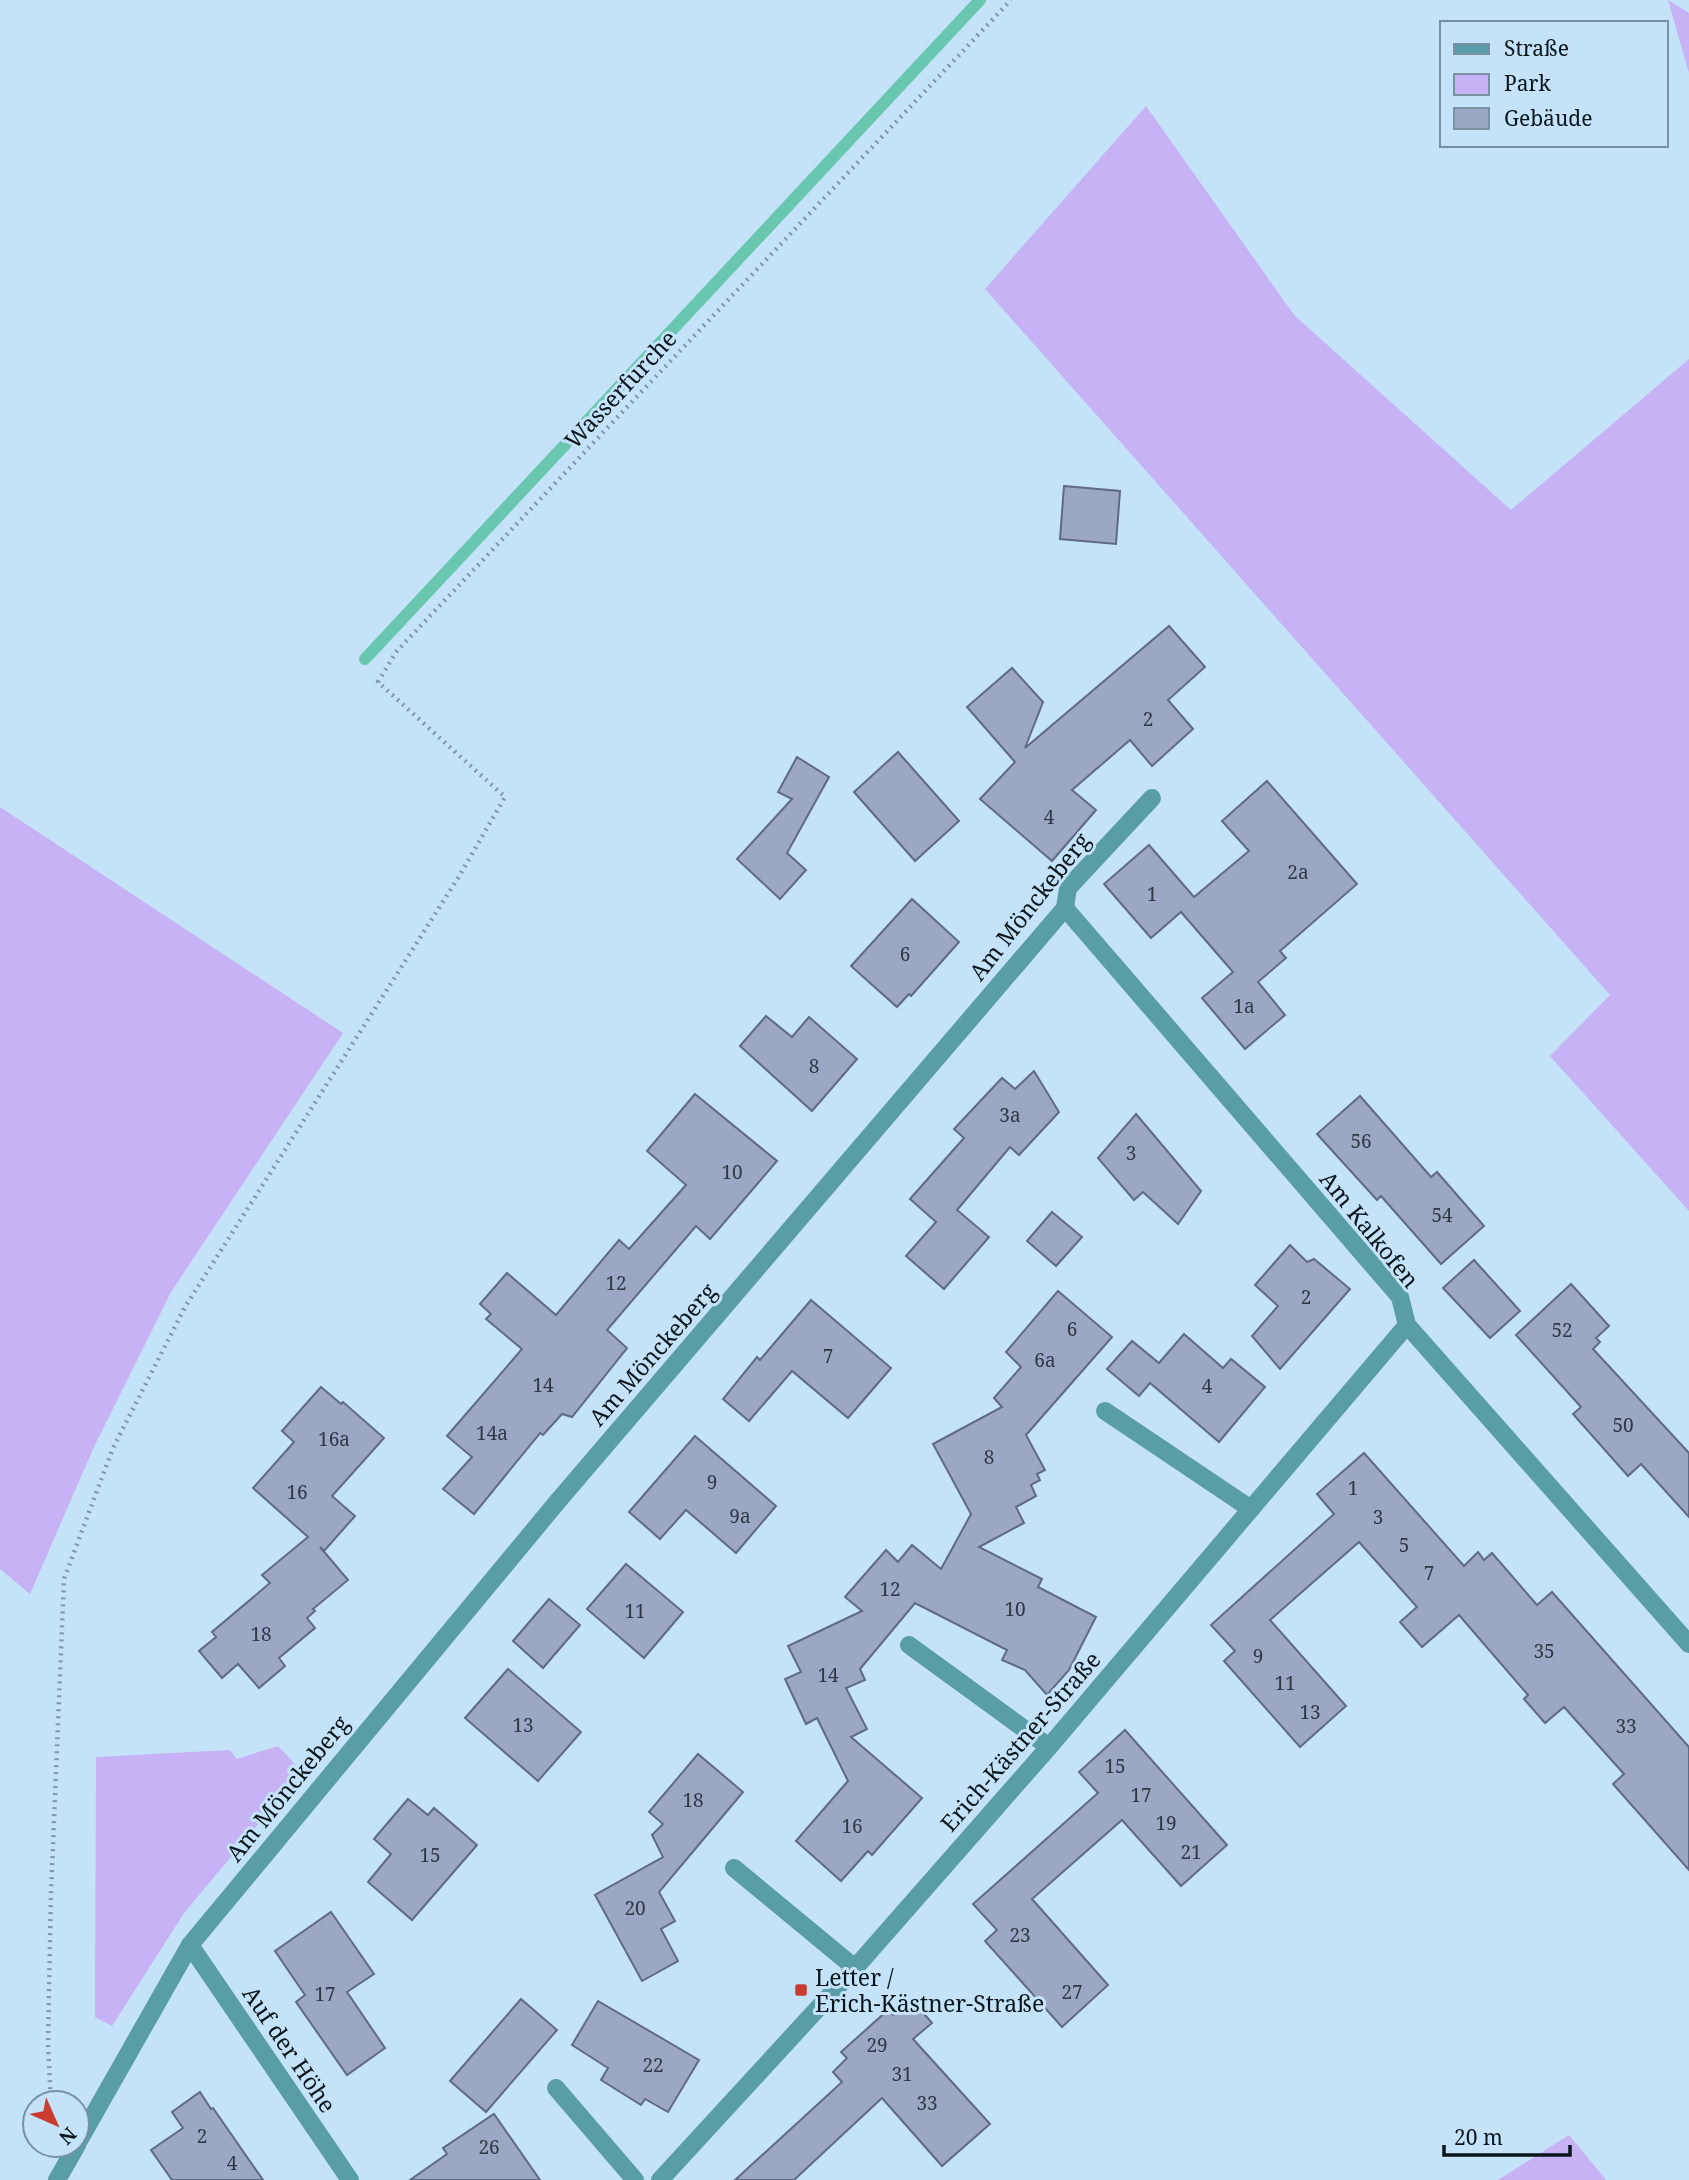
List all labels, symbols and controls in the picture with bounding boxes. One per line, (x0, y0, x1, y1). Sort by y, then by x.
legend (1440, 21, 1668, 147)
text: Straße (1504, 34, 1569, 62)
text: Park (1504, 69, 1551, 97)
text: Gebäude (1504, 104, 1592, 132)
street label: Wasserfurche (557, 323, 683, 455)
house number: 2 (1143, 706, 1153, 732)
house number: 4 (1044, 804, 1055, 830)
street label: Am Mönckeberg (961, 825, 1097, 987)
house number: 2a (1287, 859, 1309, 885)
house number: 1 (1147, 881, 1157, 907)
house number: 6 (900, 941, 910, 967)
house number: 1a (1233, 993, 1255, 1019)
house number: 8 (809, 1053, 819, 1079)
house number: 3a (999, 1102, 1021, 1128)
house number: 56 (1350, 1128, 1372, 1154)
house number: 3 (1126, 1140, 1136, 1166)
house number: 10 (721, 1159, 743, 1185)
street label: Am Kalkofen (1313, 1164, 1427, 1294)
house number: 54 (1431, 1202, 1453, 1228)
house number: 12 (605, 1270, 627, 1296)
street label: Am Mönckeberg (581, 1275, 723, 1432)
house number: 2 (1301, 1284, 1311, 1310)
house number: 6 (1067, 1316, 1077, 1342)
house number: 52 (1551, 1317, 1573, 1343)
house number: 7 (823, 1343, 833, 1369)
house number: 6a (1034, 1347, 1056, 1373)
house number: 14 (532, 1372, 554, 1398)
house number: 4 (1202, 1373, 1213, 1399)
house number: 50 (1612, 1412, 1634, 1438)
house number: 14a (476, 1420, 508, 1446)
house number: 16a (318, 1426, 350, 1452)
house number: 8 (984, 1444, 994, 1470)
house number: 9 (707, 1469, 717, 1495)
house number: 1 (1348, 1475, 1358, 1501)
house number: 16 (286, 1479, 308, 1505)
house number: 9a (729, 1503, 751, 1529)
house number: 3 (1373, 1504, 1383, 1530)
house number: 5 (1399, 1532, 1409, 1558)
house number: 7 (1424, 1560, 1434, 1586)
house number: 12 (879, 1576, 901, 1602)
house number: 10 (1004, 1596, 1026, 1622)
house number: 11 (624, 1598, 646, 1624)
house number: 18 (250, 1621, 272, 1647)
house number: 35 (1533, 1638, 1555, 1664)
house number: 9 (1253, 1643, 1263, 1669)
street label: Erich-Kästner-Straße (933, 1644, 1107, 1838)
house number: 14 (817, 1662, 839, 1688)
house number: 11 (1274, 1670, 1296, 1696)
house number: 13 (1299, 1699, 1321, 1725)
street label: Am Mönckeberg (218, 1708, 356, 1868)
house number: 13 (512, 1712, 534, 1738)
house number: 33 (1615, 1713, 1637, 1739)
house number: 15 (1104, 1753, 1126, 1779)
house number: 17 (1130, 1782, 1152, 1808)
house number: 18 (682, 1787, 704, 1813)
house number: 19 (1155, 1810, 1177, 1836)
house number: 16 (841, 1813, 863, 1839)
house number: 21 (1180, 1839, 1202, 1865)
house number: 15 (419, 1842, 441, 1868)
house number: 20 (624, 1895, 646, 1921)
house number: 23 (1009, 1922, 1031, 1948)
place label: Letter / Erich-Kästner-Straße (815, 1961, 1044, 2019)
street label: Auf der Höhe (236, 1979, 344, 2119)
house number: 27 (1061, 1979, 1083, 2005)
house number: 17 (314, 1981, 336, 2007)
marker: Letter / Erich-Kästner-Straße (793, 1982, 809, 1998)
house number: 29 (866, 2032, 888, 2058)
house number: 22 (642, 2052, 664, 2078)
house number: 31 (891, 2061, 913, 2087)
north arrow (21, 2089, 91, 2159)
house number: 33 (916, 2090, 938, 2116)
scale bar (1444, 2114, 1570, 2158)
text: N (54, 2122, 83, 2151)
house number: 2 (197, 2123, 207, 2149)
text: 20 m (1454, 2123, 1503, 2151)
house number: 26 (478, 2134, 500, 2160)
house number: 4 (227, 2150, 238, 2176)

